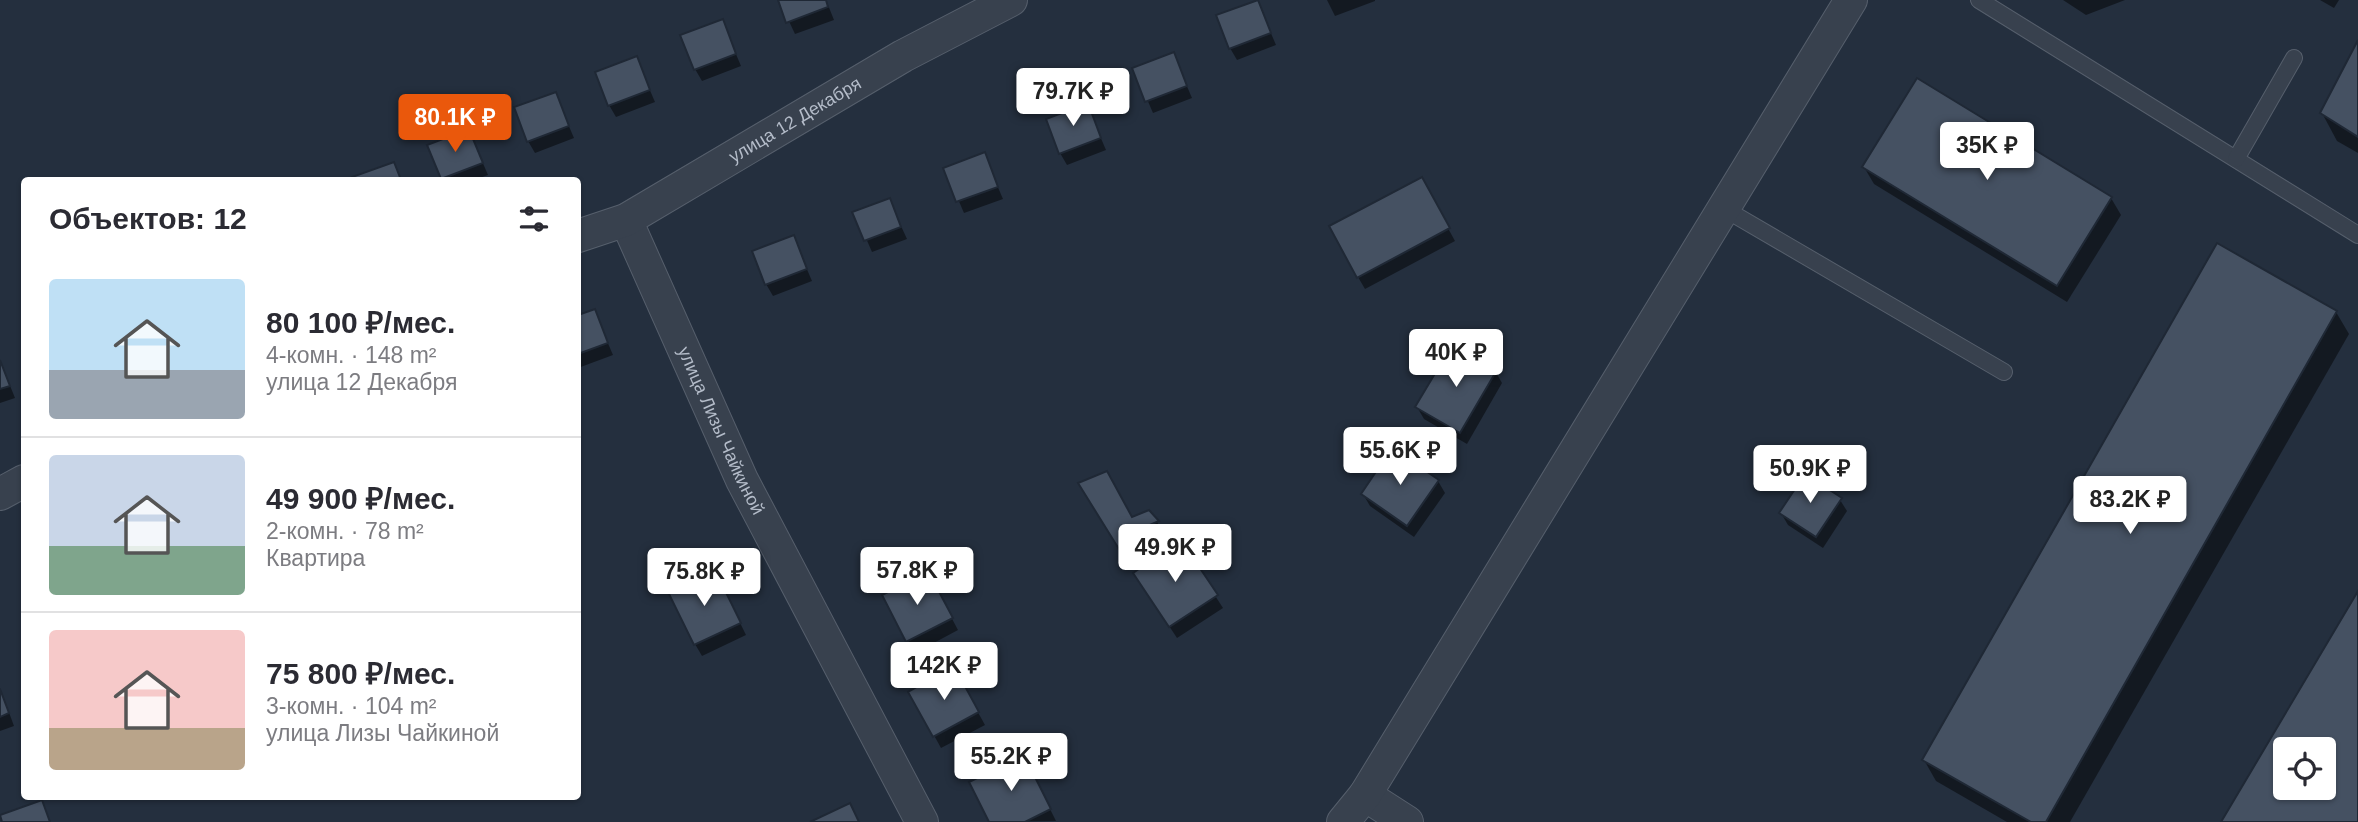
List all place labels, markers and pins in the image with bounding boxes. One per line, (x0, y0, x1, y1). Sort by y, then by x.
pin: 79.7K ₽ (1008, 68, 1138, 128)
pin: 80.1K ₽ (390, 94, 520, 154)
pin: 35K ₽ (1938, 122, 2036, 182)
pin: 40K ₽ (1407, 330, 1505, 389)
pin: 55.6K ₽ (1335, 428, 1465, 487)
pin: 50.9K ₽ (1745, 446, 1875, 505)
pin: 83.2K ₽ (2065, 476, 2195, 536)
pin: 49.9K ₽ (1110, 524, 1240, 584)
pin: 75.8K ₽ (639, 548, 769, 608)
pin: 57.8K ₽ (852, 548, 982, 607)
pin: 142K ₽ (887, 642, 1001, 702)
pin: 55.2K ₽ (946, 734, 1076, 793)

